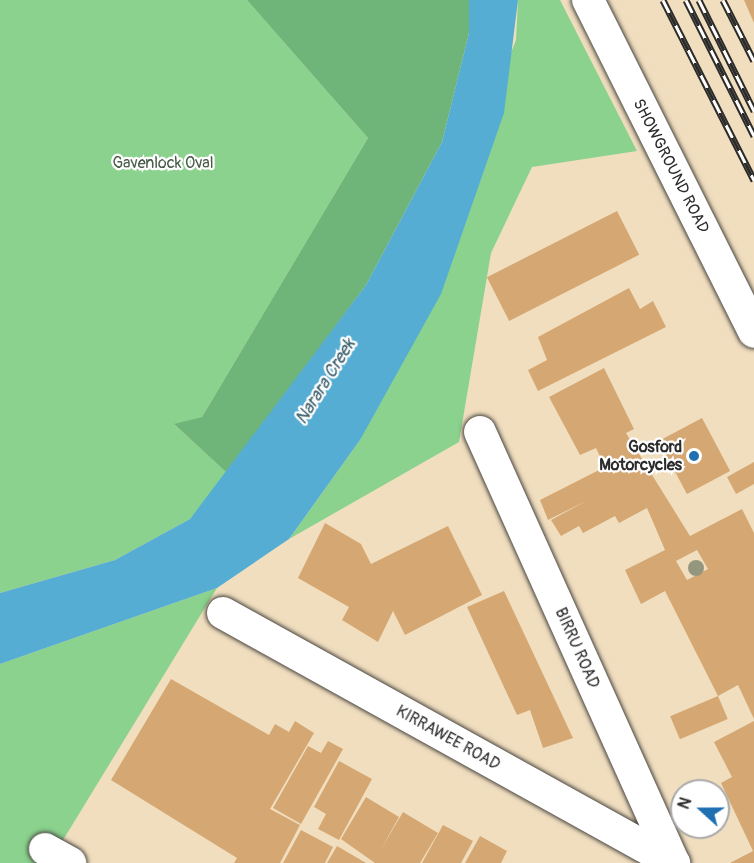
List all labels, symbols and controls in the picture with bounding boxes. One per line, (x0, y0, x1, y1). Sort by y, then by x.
street label: SHOWGROUND ROAD (629, 96, 713, 236)
park label: Gavenlock Oval (112, 153, 214, 173)
water label: Narara Creek (291, 335, 361, 429)
place label: Gosford Motorcycles (599, 437, 682, 475)
marker: Gosford Motorcycles (687, 449, 701, 463)
street label: BIRRU ROAD (551, 605, 603, 691)
street label: KIRRAWEE ROAD (393, 702, 503, 774)
north arrow (670, 779, 730, 839)
text: N (674, 795, 696, 812)

